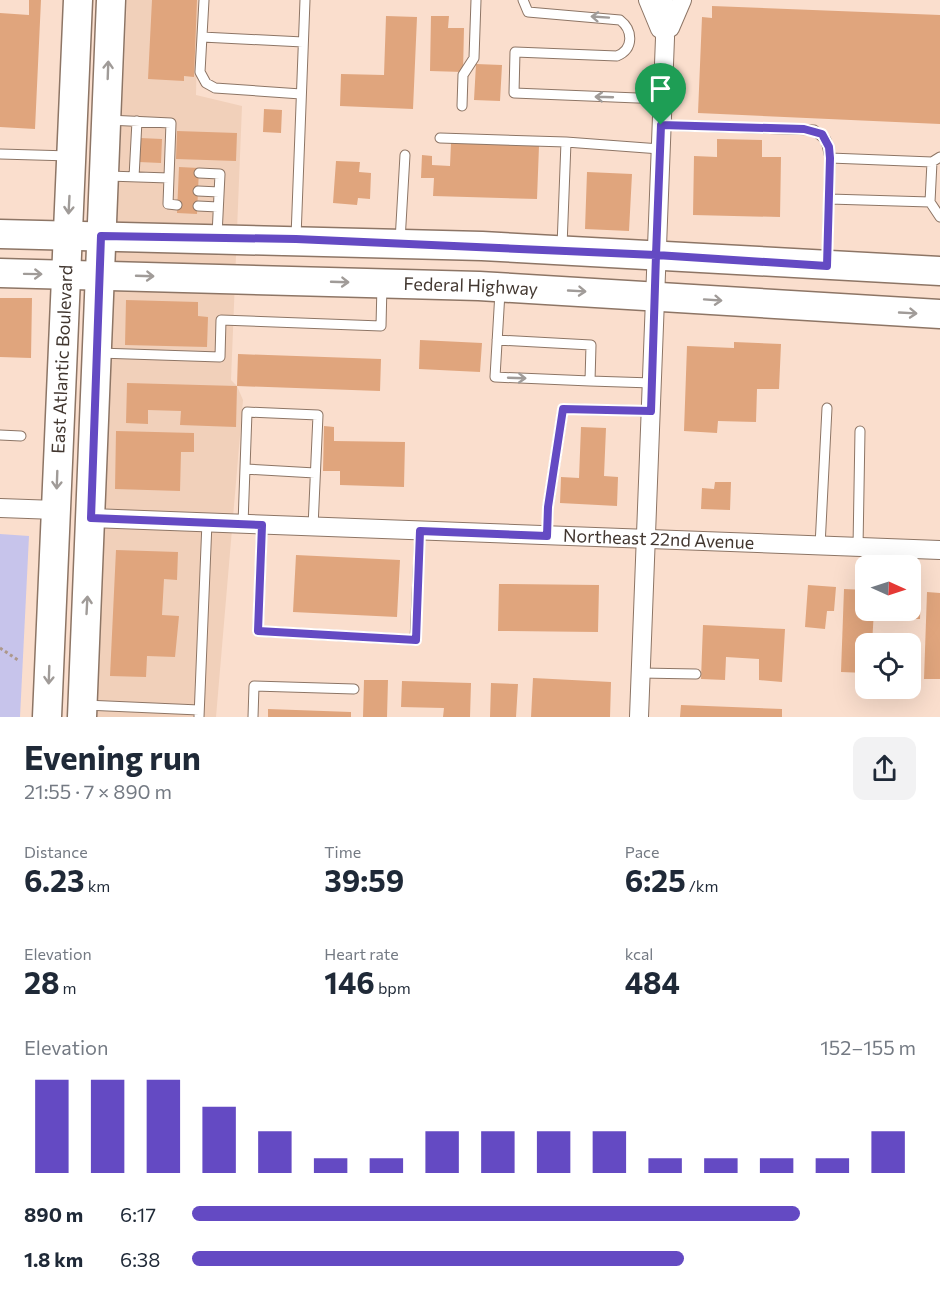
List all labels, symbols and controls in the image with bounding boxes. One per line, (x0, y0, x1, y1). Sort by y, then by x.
one-way arrow (591, 12, 611, 23)
one-way arrow (103, 60, 114, 80)
pin (635, 63, 686, 125)
icon: arrive (644, 72, 677, 105)
one-way arrow (594, 91, 614, 102)
one-way arrow (63, 195, 74, 215)
street label: East Atlantic Boulevard (46, 264, 77, 454)
one-way arrow (22, 268, 42, 280)
one-way arrow (135, 271, 155, 282)
street label: Federal Highway (403, 272, 539, 300)
one-way arrow (330, 277, 350, 288)
one-way arrow (566, 286, 586, 297)
one-way arrow (703, 295, 723, 306)
one-way arrow (897, 307, 917, 318)
one-way arrow (506, 372, 526, 384)
one-way arrow (51, 469, 63, 489)
street label: Northeast 22nd Avenue (563, 524, 755, 553)
north arrow (855, 555, 921, 621)
map controls (855, 555, 921, 699)
one-way arrow (82, 595, 93, 615)
button: locate (855, 633, 921, 699)
one-way arrow (44, 664, 55, 684)
text: Evening run (24, 736, 201, 777)
button: share (853, 737, 916, 800)
text: 21:55 · 7 × 890 m (24, 779, 172, 803)
text: Distance (24, 842, 88, 861)
text: Time (324, 842, 361, 861)
text: Pace (625, 842, 659, 861)
text: 6.23 (24, 861, 85, 898)
text: 39:59 (324, 861, 404, 898)
text: 6:25 (625, 861, 686, 898)
text: km (85, 876, 110, 895)
text: /km (686, 876, 719, 895)
text: Elevation (24, 944, 92, 963)
text: Heart rate (324, 944, 399, 963)
text: kcal (625, 944, 653, 963)
text: 28 (24, 963, 59, 1000)
text: 146 (324, 963, 375, 1000)
text: 484 (625, 963, 680, 1000)
text: m (59, 978, 76, 997)
text: bpm (375, 978, 411, 997)
text: Elevation (24, 1035, 109, 1059)
text: 152–155 m (820, 1035, 916, 1059)
text: 890 m (24, 1202, 83, 1226)
text: 6:17 (120, 1202, 156, 1226)
text: 1.8 km (24, 1247, 83, 1271)
text: 6:38 (120, 1247, 160, 1271)

